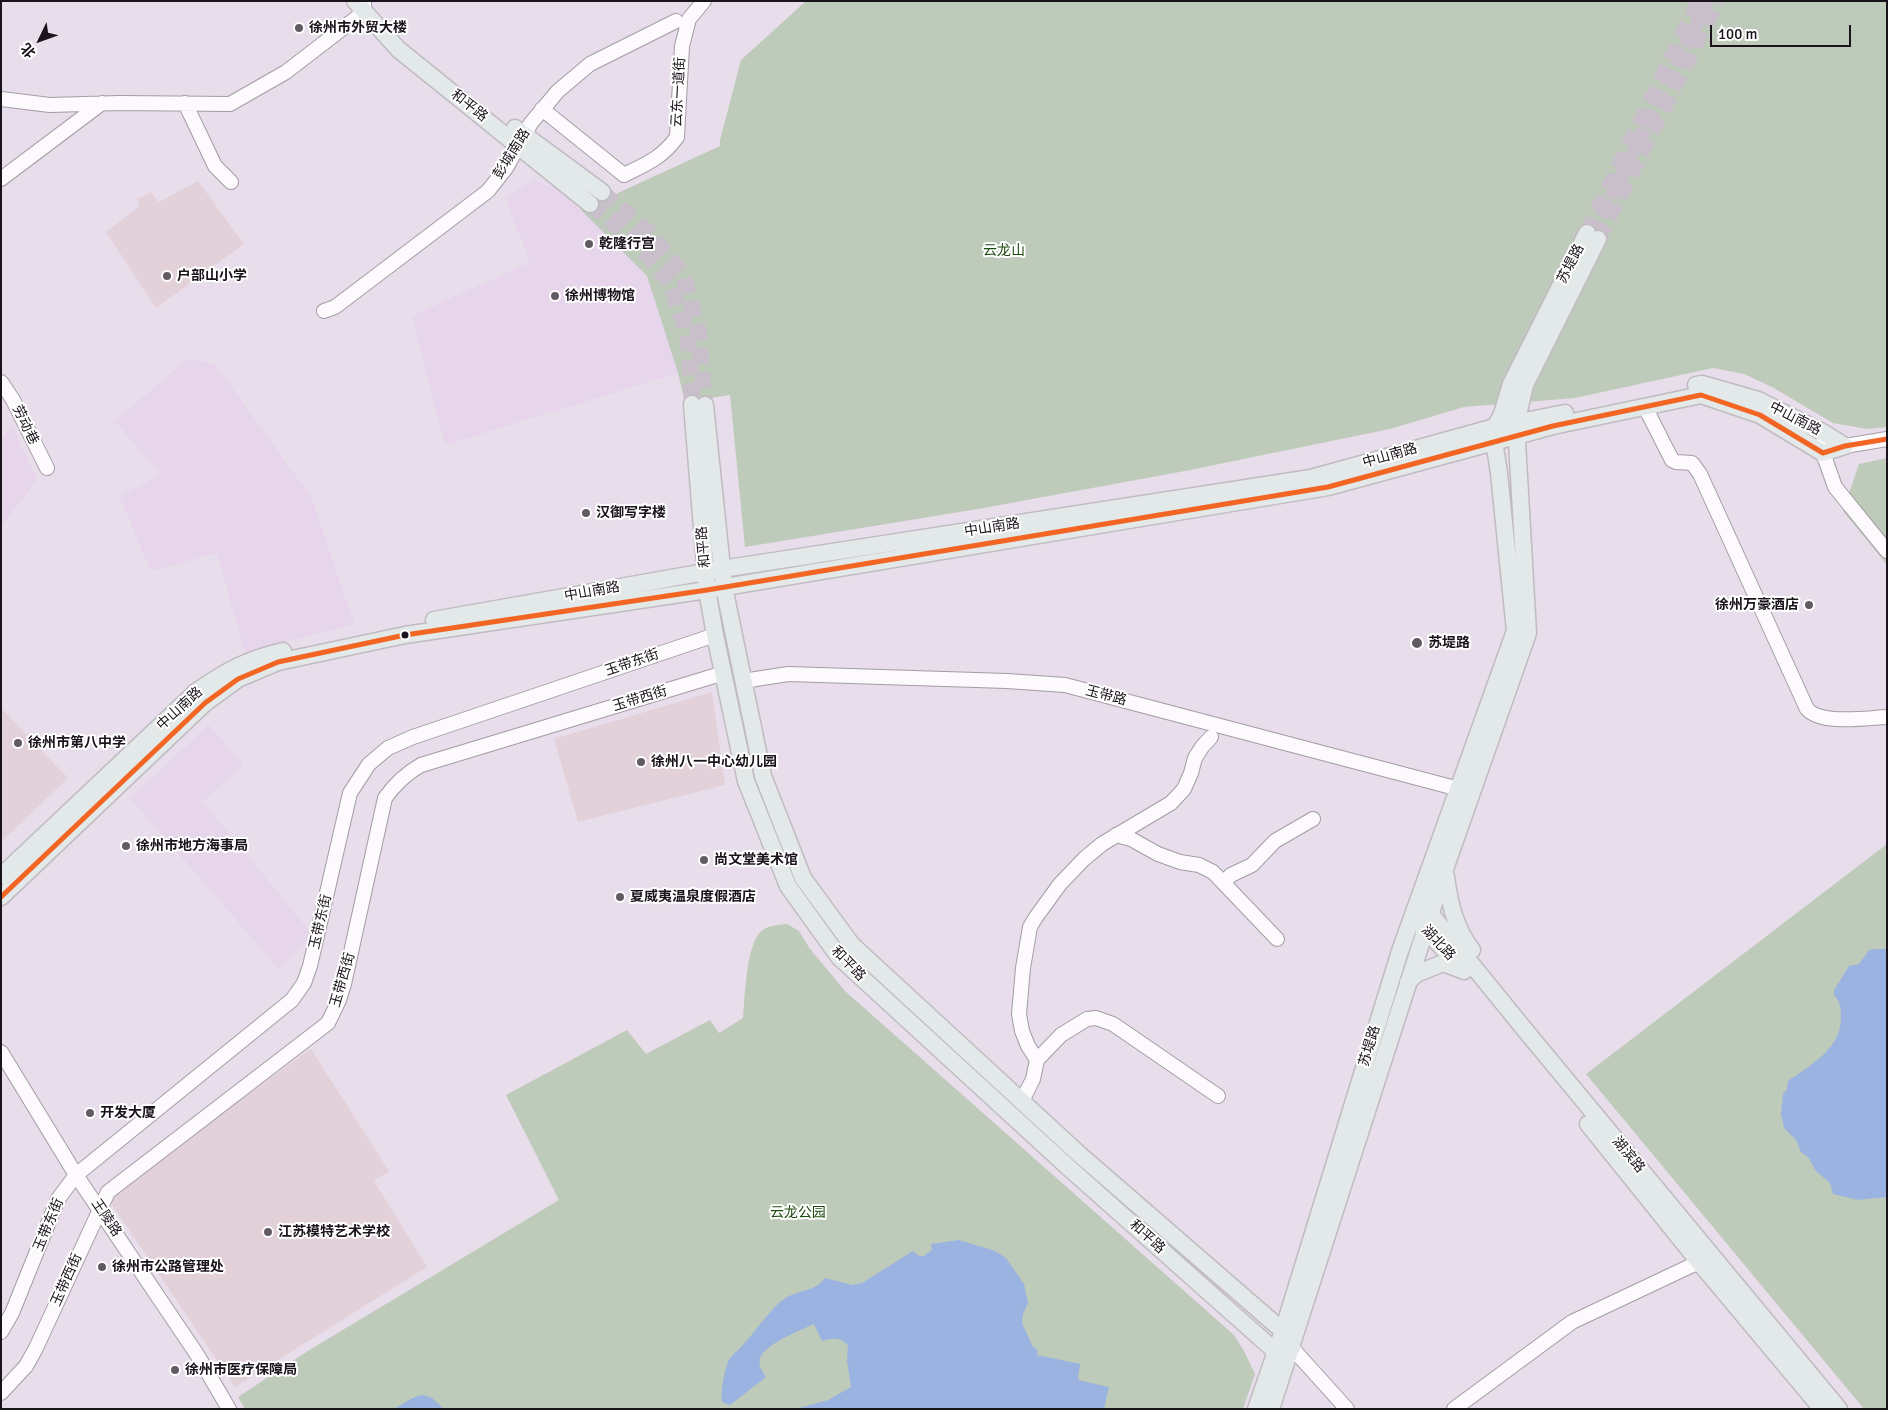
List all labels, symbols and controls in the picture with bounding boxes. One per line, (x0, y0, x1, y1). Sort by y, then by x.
north arrow (15, 15, 65, 65)
scale bar (1713, 15, 1854, 47)
place label: 徐州市外贸大楼 (309, 20, 407, 36)
marker: 徐州市外贸大楼 (293, 22, 305, 34)
text: 100 m (1718, 25, 1758, 43)
text: 北 (17, 39, 39, 61)
street label: 云东一道街 (669, 57, 689, 127)
street label: 和平路 (447, 86, 491, 126)
street label: 彭城南路 (490, 126, 534, 182)
place label: 乾隆行宫 (599, 236, 655, 252)
marker: 乾隆行宫 (583, 238, 595, 250)
street label: 苏堤路 (1554, 241, 1588, 287)
park label: 云龙山 (983, 243, 1025, 259)
place label: 户部山小学 (177, 268, 247, 284)
marker: 户部山小学 (161, 270, 173, 282)
place label: 徐州博物馆 (565, 288, 635, 304)
marker: 徐州博物馆 (549, 290, 561, 302)
street label: 中山南路 (1766, 399, 1824, 439)
street label: 劳动巷 (8, 402, 42, 448)
street label: 中山南路 (1361, 440, 1419, 472)
place label: 汉御写字楼 (596, 505, 666, 521)
marker: 汉御写字楼 (580, 507, 592, 519)
street label: 中山南路 (963, 515, 1021, 541)
street label: 和平路 (694, 525, 714, 569)
street label: 中山南路 (563, 579, 621, 605)
place label: 徐州万豪酒店 (1715, 597, 1799, 613)
marker: 徐州万豪酒店 (1803, 599, 1815, 611)
unlabelled marker (400, 630, 410, 640)
place label: 苏堤路 (1428, 635, 1470, 651)
marker: 苏堤路 (1410, 636, 1424, 650)
street label: 玉带东街 (603, 646, 661, 680)
street label: 玉带路 (1084, 682, 1128, 710)
street label: 玉带西街 (611, 683, 669, 715)
street label: 中山南路 (154, 684, 206, 734)
place label: 徐州市第八中学 (28, 735, 126, 751)
marker: 徐州市第八中学 (12, 737, 24, 749)
place label: 徐州八一中心幼儿园 (651, 754, 777, 770)
marker: 徐州八一中心幼儿园 (635, 756, 647, 768)
place label: 徐州市地方海事局 (136, 838, 248, 854)
marker: 徐州市地方海事局 (120, 840, 132, 852)
place label: 尚文堂美术馆 (714, 852, 798, 868)
marker: 尚文堂美术馆 (698, 854, 710, 866)
place label: 夏威夷温泉度假酒店 (630, 889, 756, 905)
marker: 夏威夷温泉度假酒店 (614, 891, 626, 903)
street label: 玉带东街 (307, 893, 335, 951)
street label: 湖北路 (1418, 922, 1458, 964)
street label: 和平路 (827, 943, 869, 985)
street label: 玉带西街 (327, 951, 359, 1009)
street label: 苏堤路 (1356, 1023, 1384, 1069)
place label: 开发大厦 (100, 1105, 156, 1121)
marker: 开发大厦 (84, 1107, 96, 1119)
street label: 湖滨路 (1608, 1134, 1648, 1176)
street label: 玉带东街 (30, 1196, 68, 1254)
street label: 王陵路 (87, 1196, 125, 1240)
park label: 云龙公园 (770, 1205, 826, 1221)
street label: 和平路 (1126, 1217, 1168, 1257)
place label: 江苏模特艺术学校 (278, 1224, 390, 1240)
marker: 江苏模特艺术学校 (262, 1226, 274, 1238)
street label: 玉带西街 (48, 1251, 86, 1309)
place label: 徐州市公路管理处 (112, 1259, 224, 1275)
marker: 徐州市公路管理处 (96, 1261, 108, 1273)
place label: 徐州市医疗保障局 (185, 1362, 297, 1378)
marker: 徐州市医疗保障局 (169, 1364, 181, 1376)

